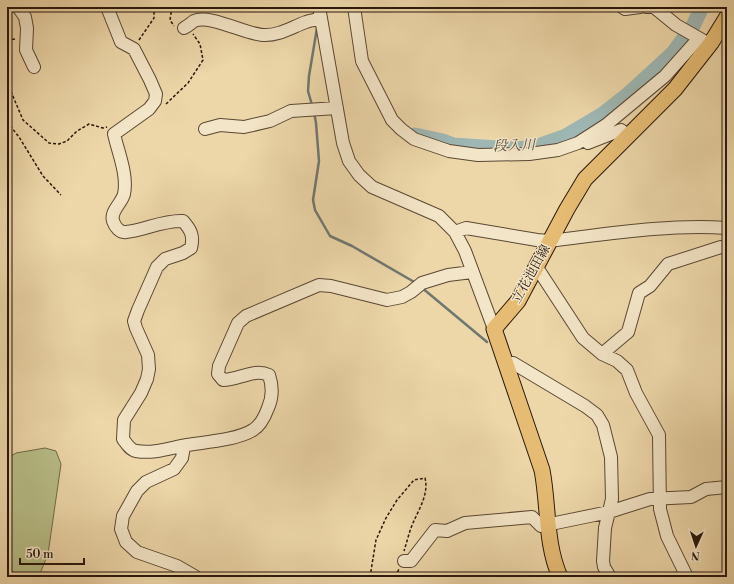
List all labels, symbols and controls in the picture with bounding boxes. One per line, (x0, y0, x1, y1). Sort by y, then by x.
water label: 段入川 (493, 136, 537, 156)
street label: 立花池田線 (508, 242, 554, 306)
north arrow (676, 526, 716, 566)
scale bar (20, 540, 84, 566)
text: 50 m (26, 547, 54, 562)
text: N (691, 548, 700, 562)

